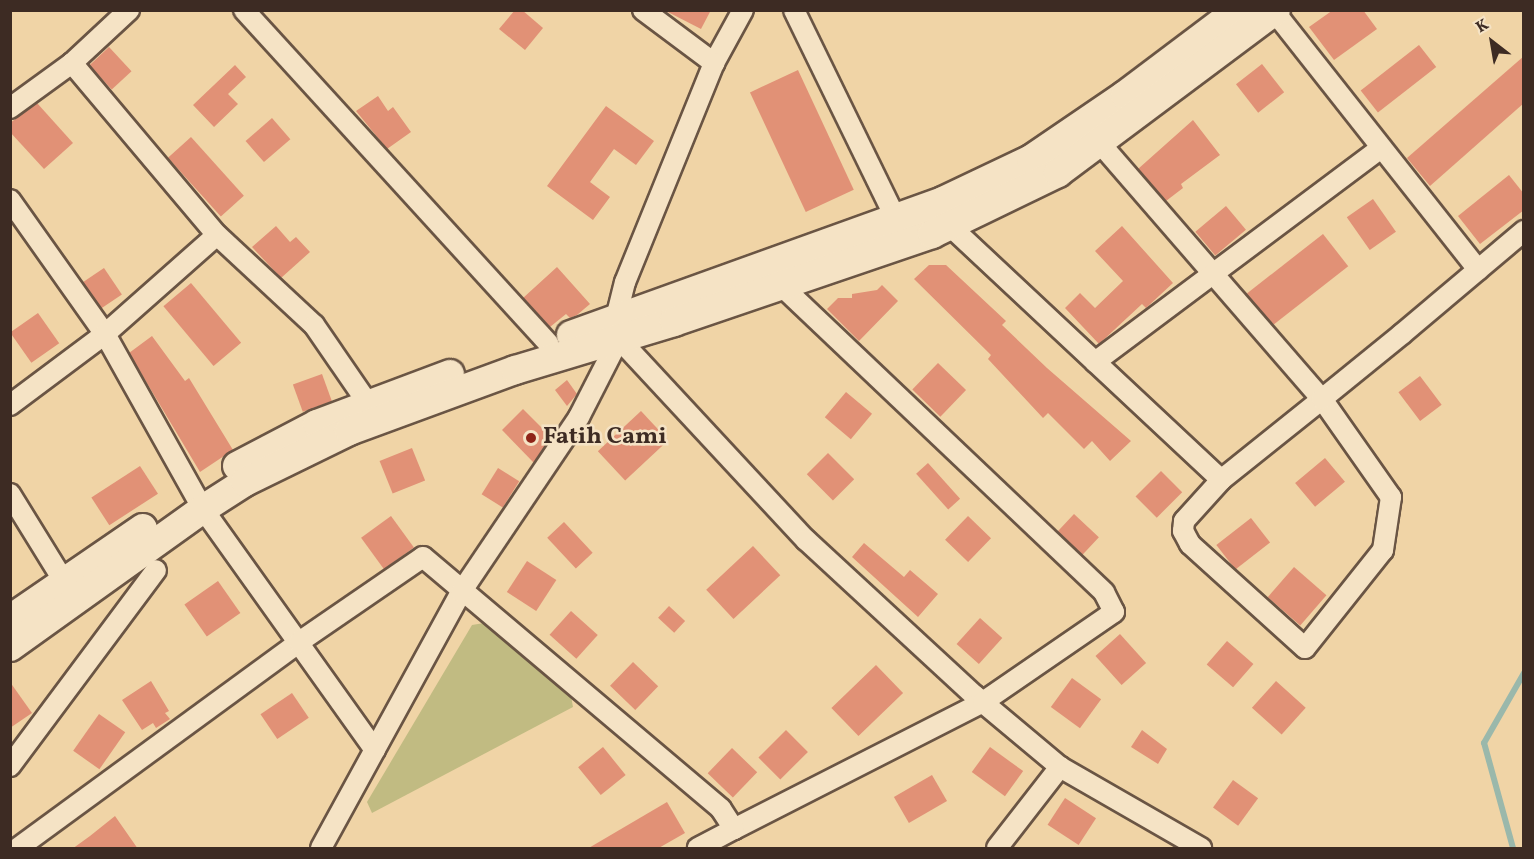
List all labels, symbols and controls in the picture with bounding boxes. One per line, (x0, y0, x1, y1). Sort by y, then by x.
north arrow (1462, 12, 1522, 72)
text: K (1472, 14, 1493, 39)
place label: Fatih Cami (543, 424, 667, 452)
marker: Fatih Cami (524, 431, 538, 445)

